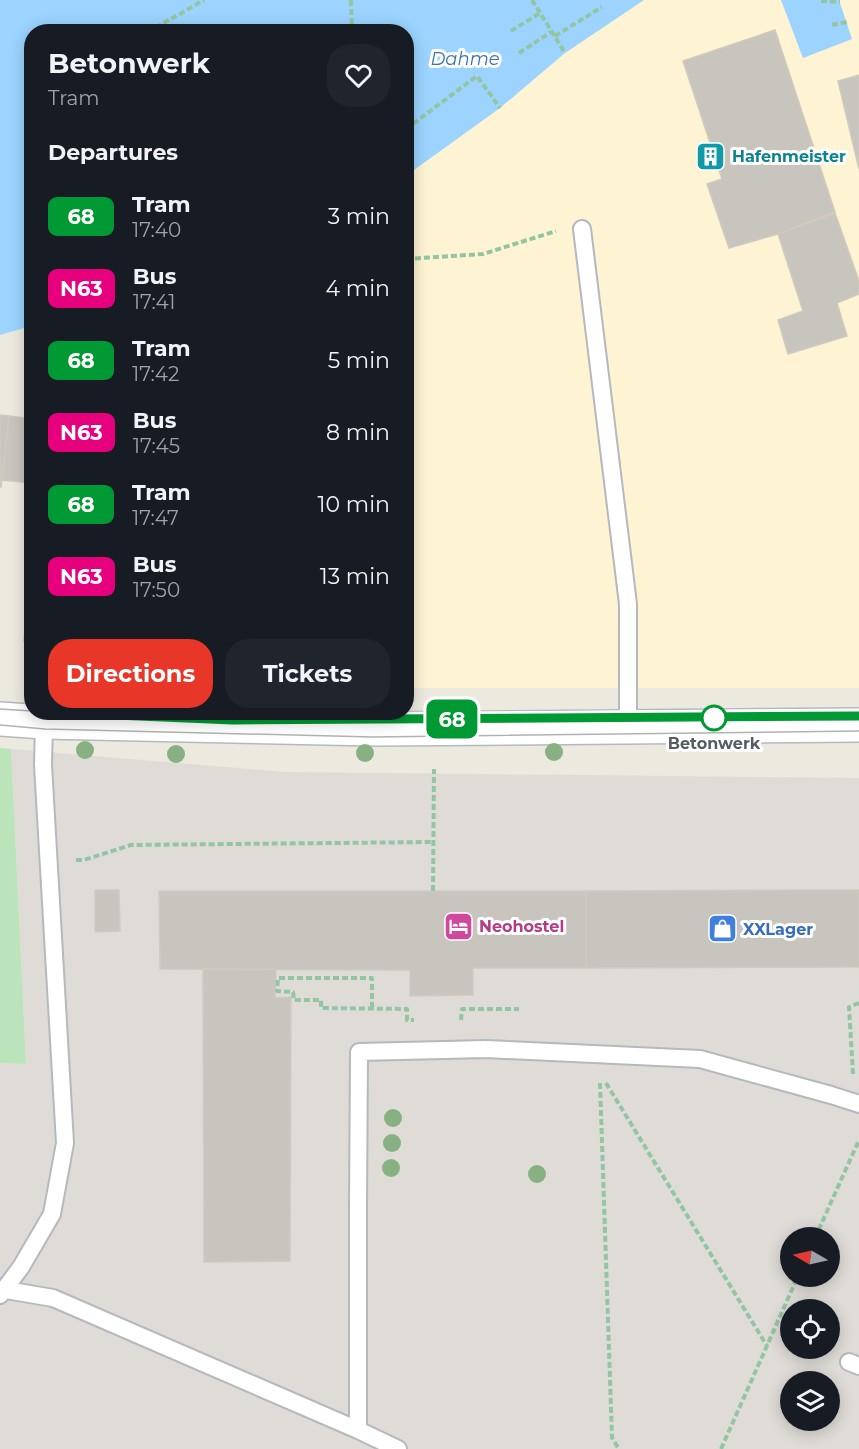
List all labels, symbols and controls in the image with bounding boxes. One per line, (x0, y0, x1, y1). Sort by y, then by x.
button: heart (327, 44, 390, 107)
text: Betonwerk (48, 46, 210, 80)
water label: Dahme (430, 48, 500, 70)
text: Tram (48, 86, 99, 110)
text: Departures (48, 139, 178, 166)
building icon: Hafenmeister (695, 140, 727, 172)
place label: Hafenmeister (732, 147, 846, 166)
text: Tram (132, 191, 191, 218)
text: 3 min (328, 203, 390, 230)
text: 68 (67, 204, 95, 229)
text: 17:40 (132, 218, 181, 242)
text: Bus (133, 263, 176, 290)
text: 4 min (326, 275, 390, 302)
text: N63 (60, 276, 103, 301)
text: 17:41 (133, 290, 176, 314)
text: Tram (132, 335, 191, 362)
text: 5 min (328, 347, 390, 374)
text: 68 (67, 348, 95, 373)
text: 17:42 (132, 362, 179, 386)
text: Bus (133, 407, 176, 434)
text: 8 min (326, 419, 390, 446)
text: N63 (60, 420, 103, 445)
text: 17:45 (133, 434, 180, 458)
text: Tram (132, 479, 191, 506)
text: 10 min (318, 491, 390, 518)
text: 68 (67, 492, 95, 517)
text: 17:47 (132, 506, 179, 530)
text: Bus (133, 551, 176, 578)
text: 13 min (320, 563, 390, 590)
text: N63 (60, 564, 103, 589)
text: 17:50 (133, 578, 180, 602)
button: Directions (48, 639, 213, 708)
button: Tickets (225, 639, 390, 708)
line badge: 68 (425, 700, 479, 738)
marker: Betonwerk (701, 705, 727, 731)
text: 68 (438, 707, 466, 732)
place label: Betonwerk (668, 734, 761, 753)
hotel icon: Neohostel (442, 910, 474, 942)
shop icon: XXLager (706, 913, 738, 945)
place label: Neohostel (479, 917, 564, 936)
place label: XXLager (743, 920, 813, 939)
north arrow (780, 1227, 840, 1287)
map controls (780, 1227, 840, 1431)
button: locate (780, 1299, 840, 1359)
button: layers (780, 1371, 840, 1431)

